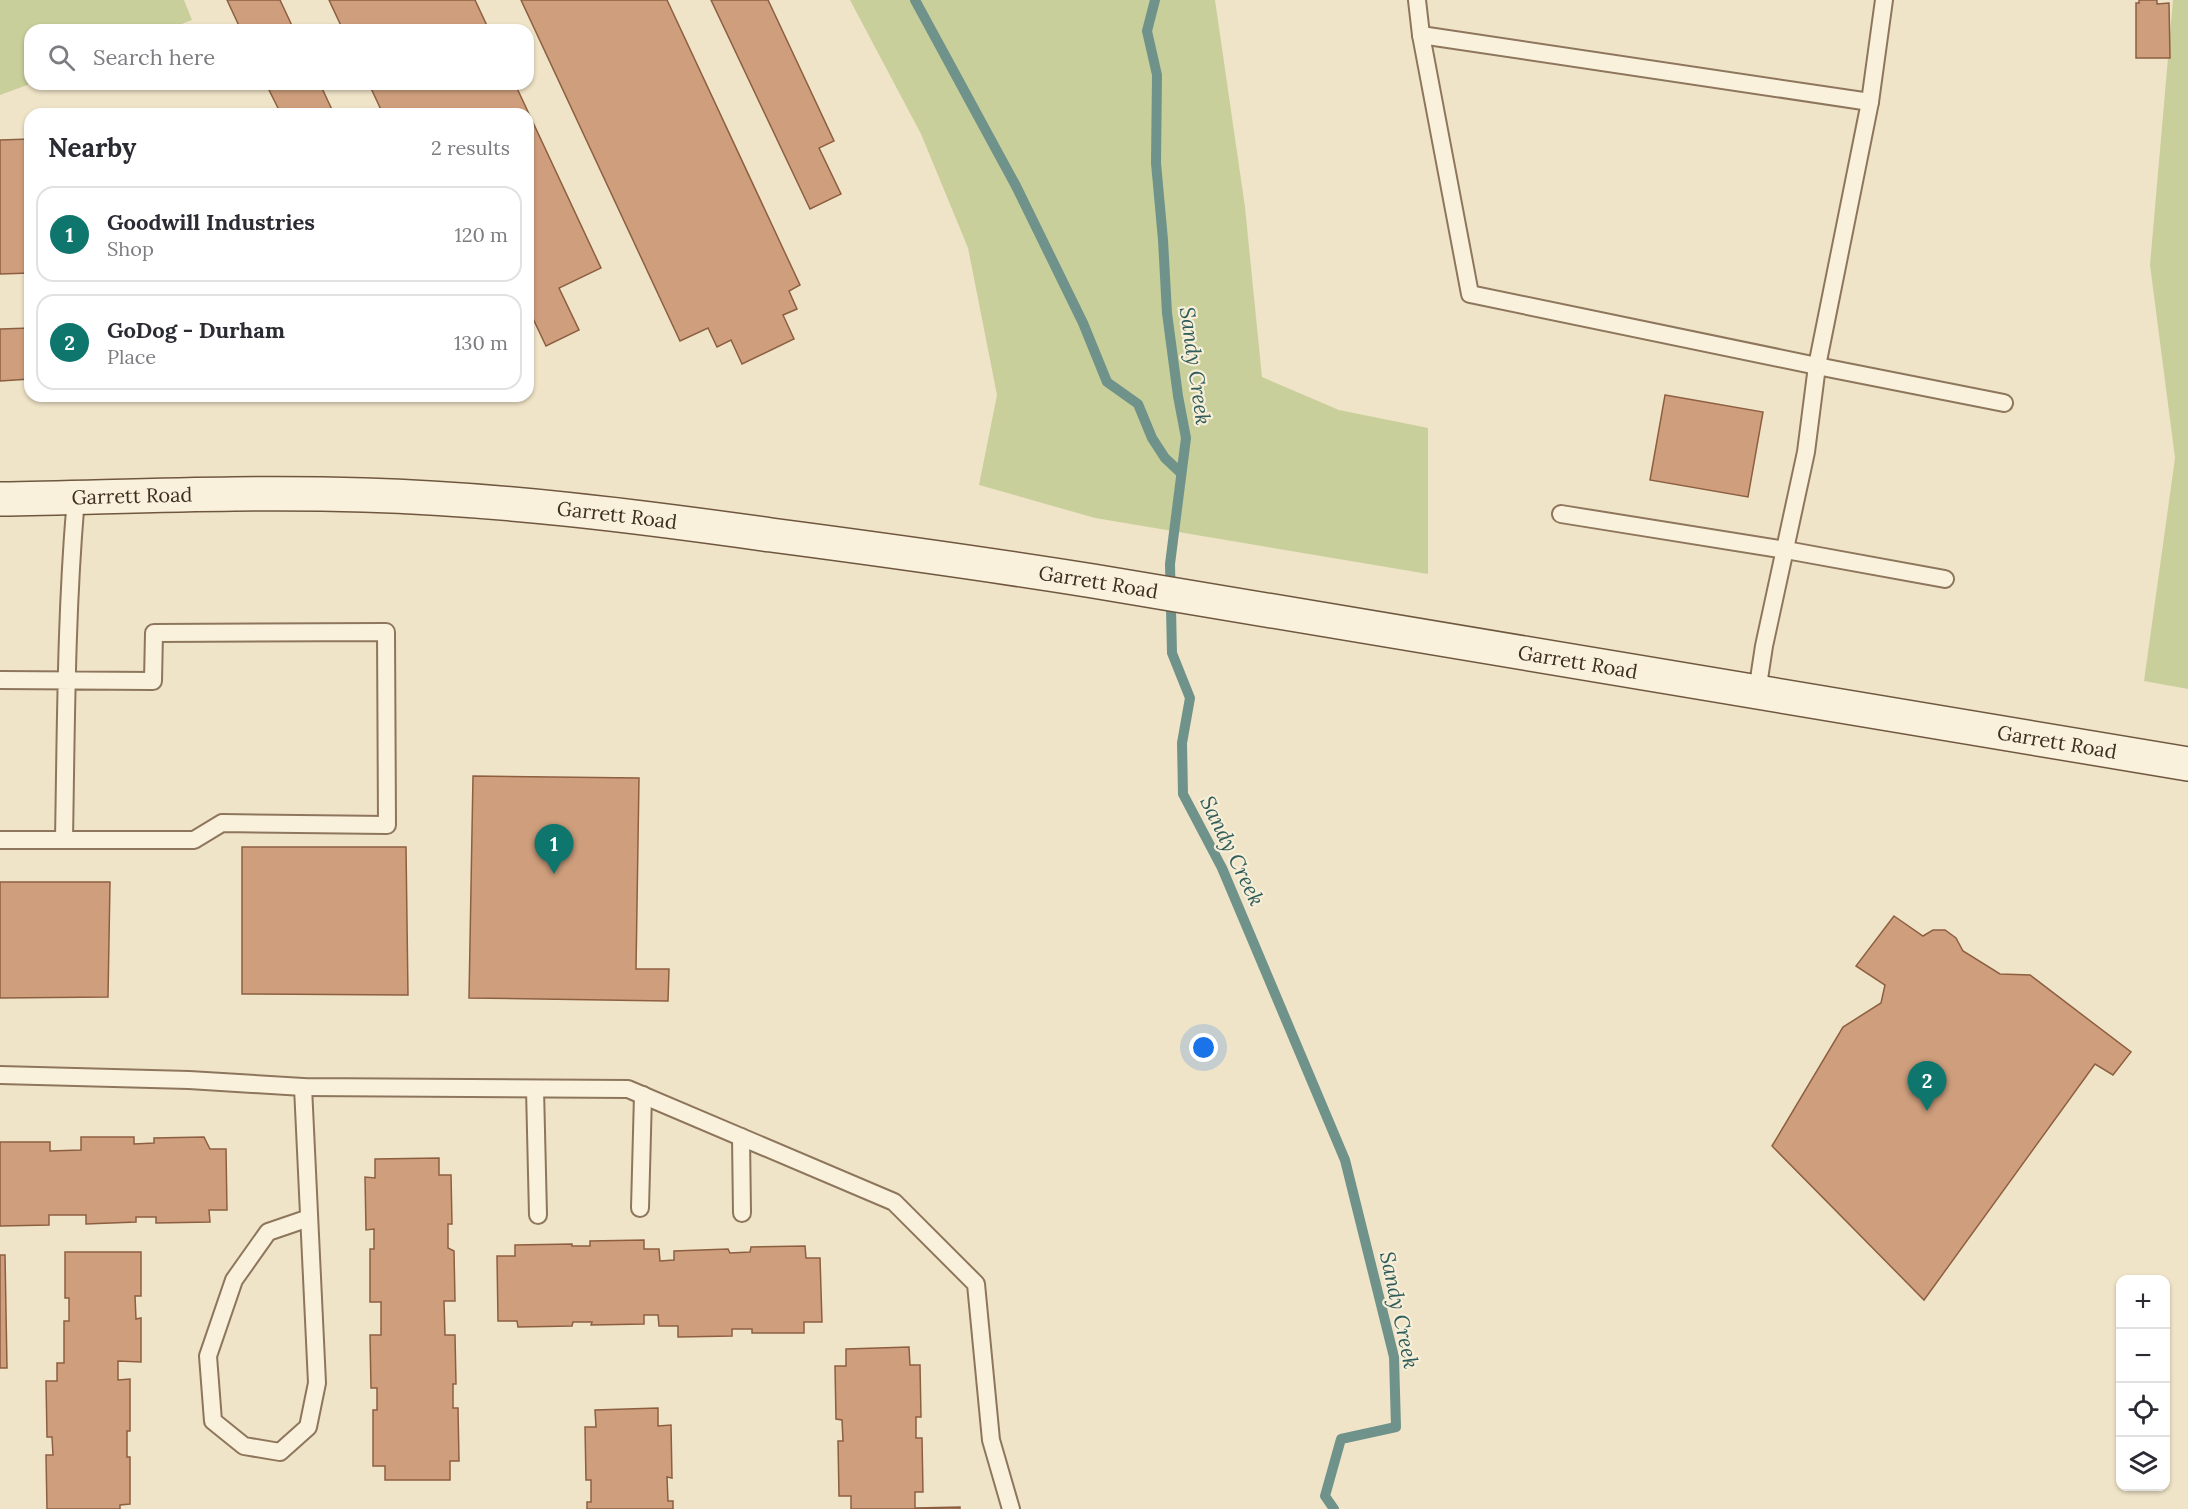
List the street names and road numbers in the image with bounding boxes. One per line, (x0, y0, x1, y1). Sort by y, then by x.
street label: Garrett Road (71, 482, 193, 509)
street label: Garrett Road (556, 495, 679, 534)
street label: Garrett Road (1037, 560, 1160, 604)
street label: Garrett Road (1516, 639, 1640, 684)
street label: Garrett Road (1996, 719, 2119, 764)

